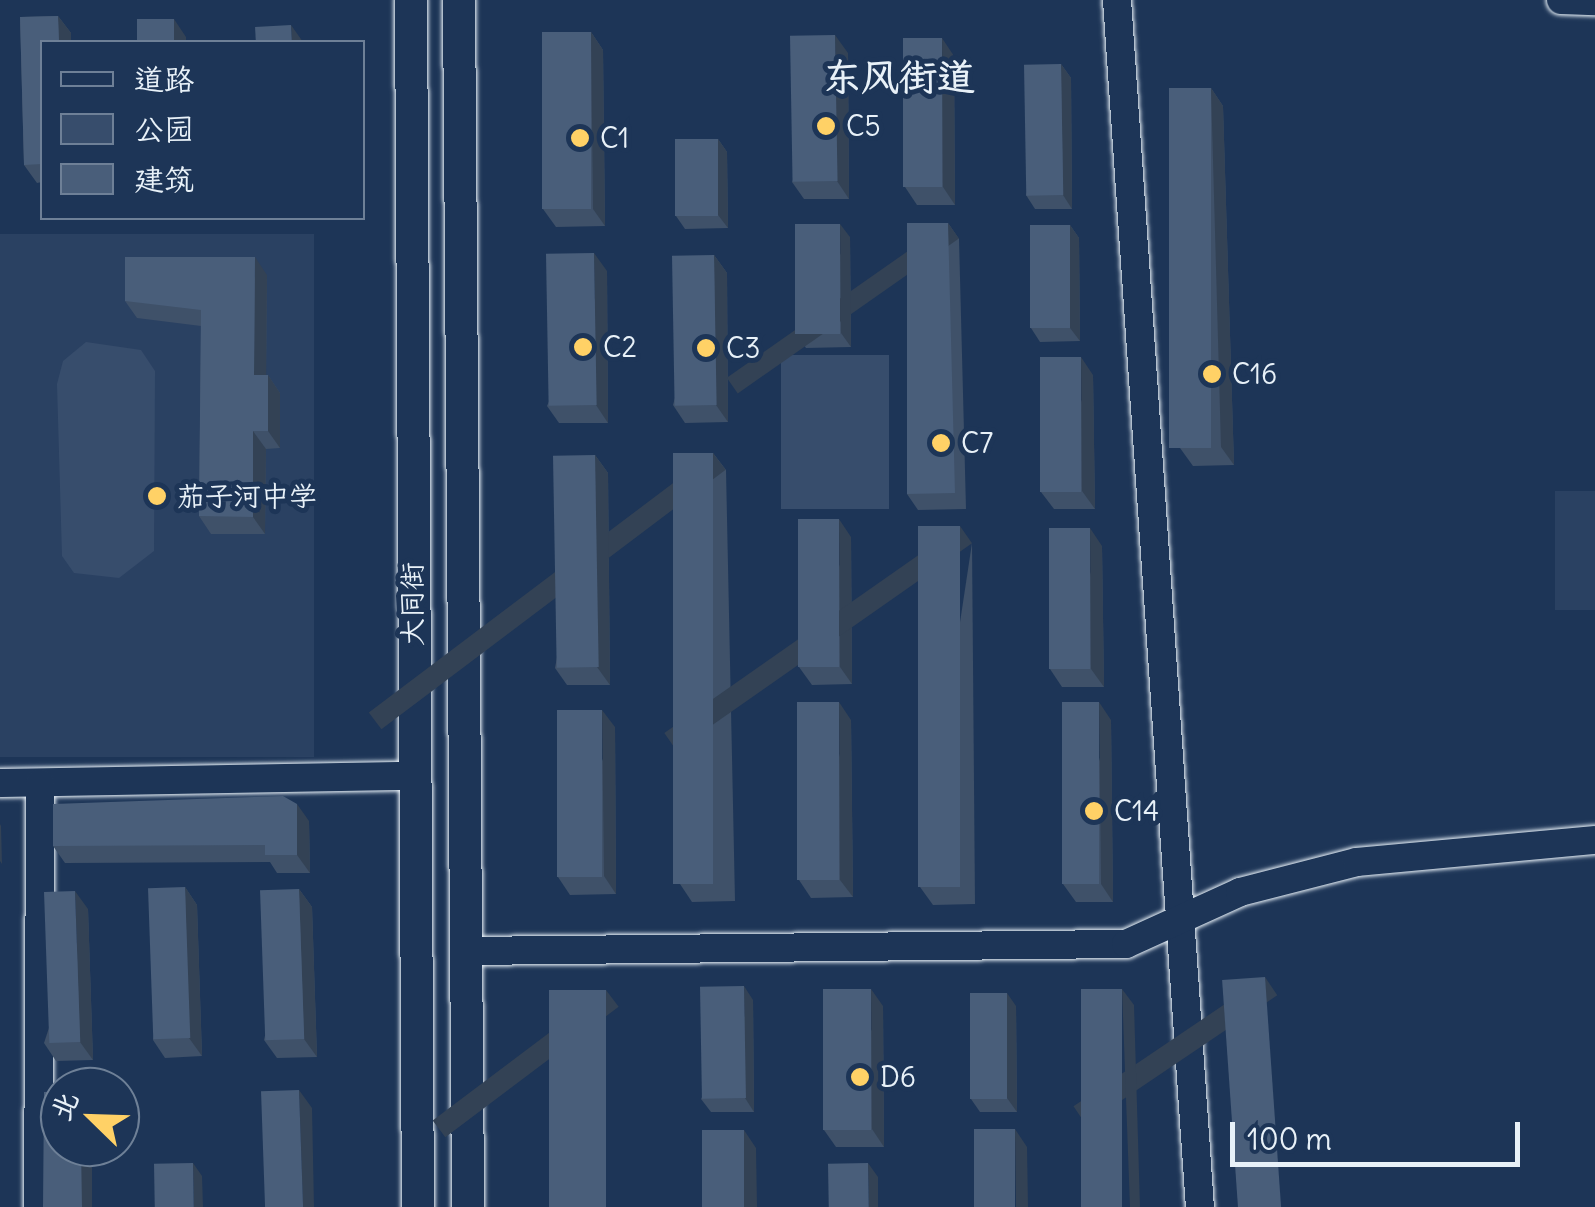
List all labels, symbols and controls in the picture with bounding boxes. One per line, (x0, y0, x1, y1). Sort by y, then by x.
legend (40, 40, 365, 220)
district label: 东风街道 (823, 54, 975, 100)
text: 道路 (134, 60, 194, 98)
place label: C5 (846, 109, 881, 143)
text: 公园 (134, 110, 194, 148)
marker: C5 (815, 115, 837, 137)
place label: C1 (600, 121, 629, 155)
marker: C1 (569, 127, 591, 149)
text: 建筑 (134, 160, 194, 198)
place label: C2 (603, 330, 637, 364)
place label: C3 (726, 331, 760, 365)
marker: C2 (572, 336, 594, 358)
marker: C3 (695, 337, 717, 359)
place label: C16 (1232, 357, 1277, 391)
marker: C16 (1201, 363, 1223, 385)
place label: C7 (961, 426, 993, 460)
marker: C7 (930, 432, 952, 454)
place label: 茄子河中学 (177, 479, 317, 513)
marker: 茄子河中学 (146, 485, 168, 507)
street label: 大同街 (395, 562, 429, 646)
place label: C14 (1114, 794, 1159, 828)
marker: C14 (1083, 800, 1105, 822)
place label: D6 (880, 1060, 916, 1094)
marker: D6 (849, 1066, 871, 1088)
north arrow (40, 1067, 140, 1167)
text: 北 (42, 1086, 86, 1126)
scale bar (1235, 1102, 1525, 1164)
text: 100 m (1247, 1120, 1332, 1158)

